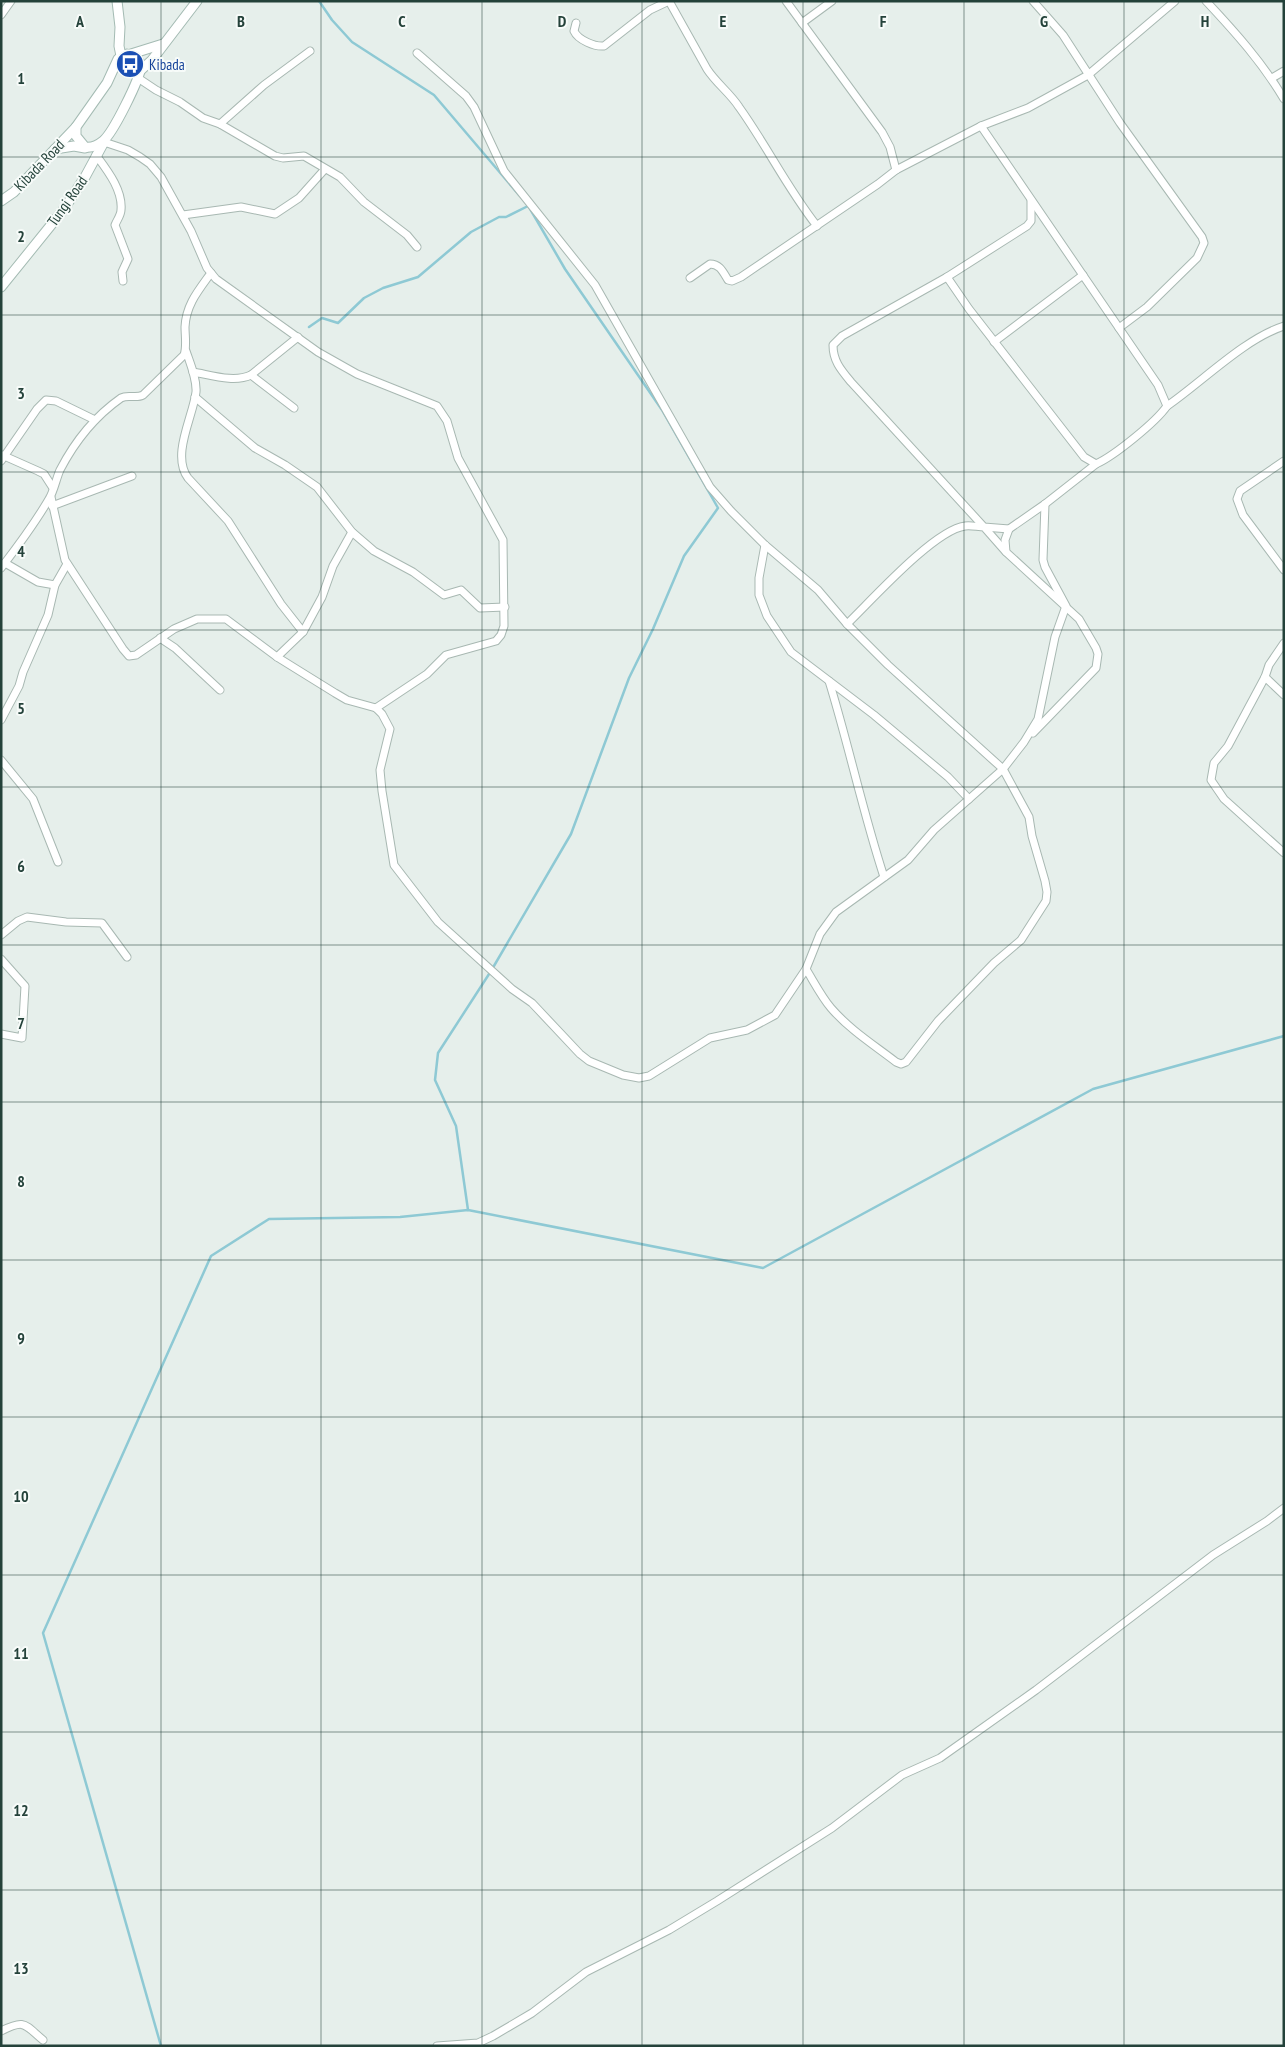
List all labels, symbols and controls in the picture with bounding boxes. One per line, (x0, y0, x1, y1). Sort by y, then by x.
text: A (75, 11, 85, 31)
text: B (237, 11, 245, 31)
text: C (398, 11, 406, 31)
text: D (558, 11, 567, 31)
text: E (720, 11, 727, 31)
text: F (880, 11, 887, 31)
text: G (1040, 11, 1048, 31)
text: H (1201, 11, 1209, 31)
bus stop icon: Kibada (115, 49, 145, 79)
place label: Kibada (149, 55, 185, 74)
text: 1 (17, 68, 25, 88)
street label: Kibada Road (10, 135, 68, 195)
street label: Tungi Road (43, 172, 91, 230)
text: 2 (17, 226, 25, 246)
text: 3 (17, 383, 25, 403)
text: 4 (17, 541, 25, 561)
text: 5 (17, 698, 25, 718)
text: 6 (17, 856, 25, 876)
text: 7 (17, 1013, 25, 1033)
text: 8 (17, 1171, 25, 1191)
text: 9 (17, 1328, 25, 1348)
text: 10 (13, 1486, 29, 1506)
text: 11 (13, 1643, 29, 1663)
text: 12 (13, 1800, 29, 1820)
text: 13 (13, 1958, 29, 1978)

